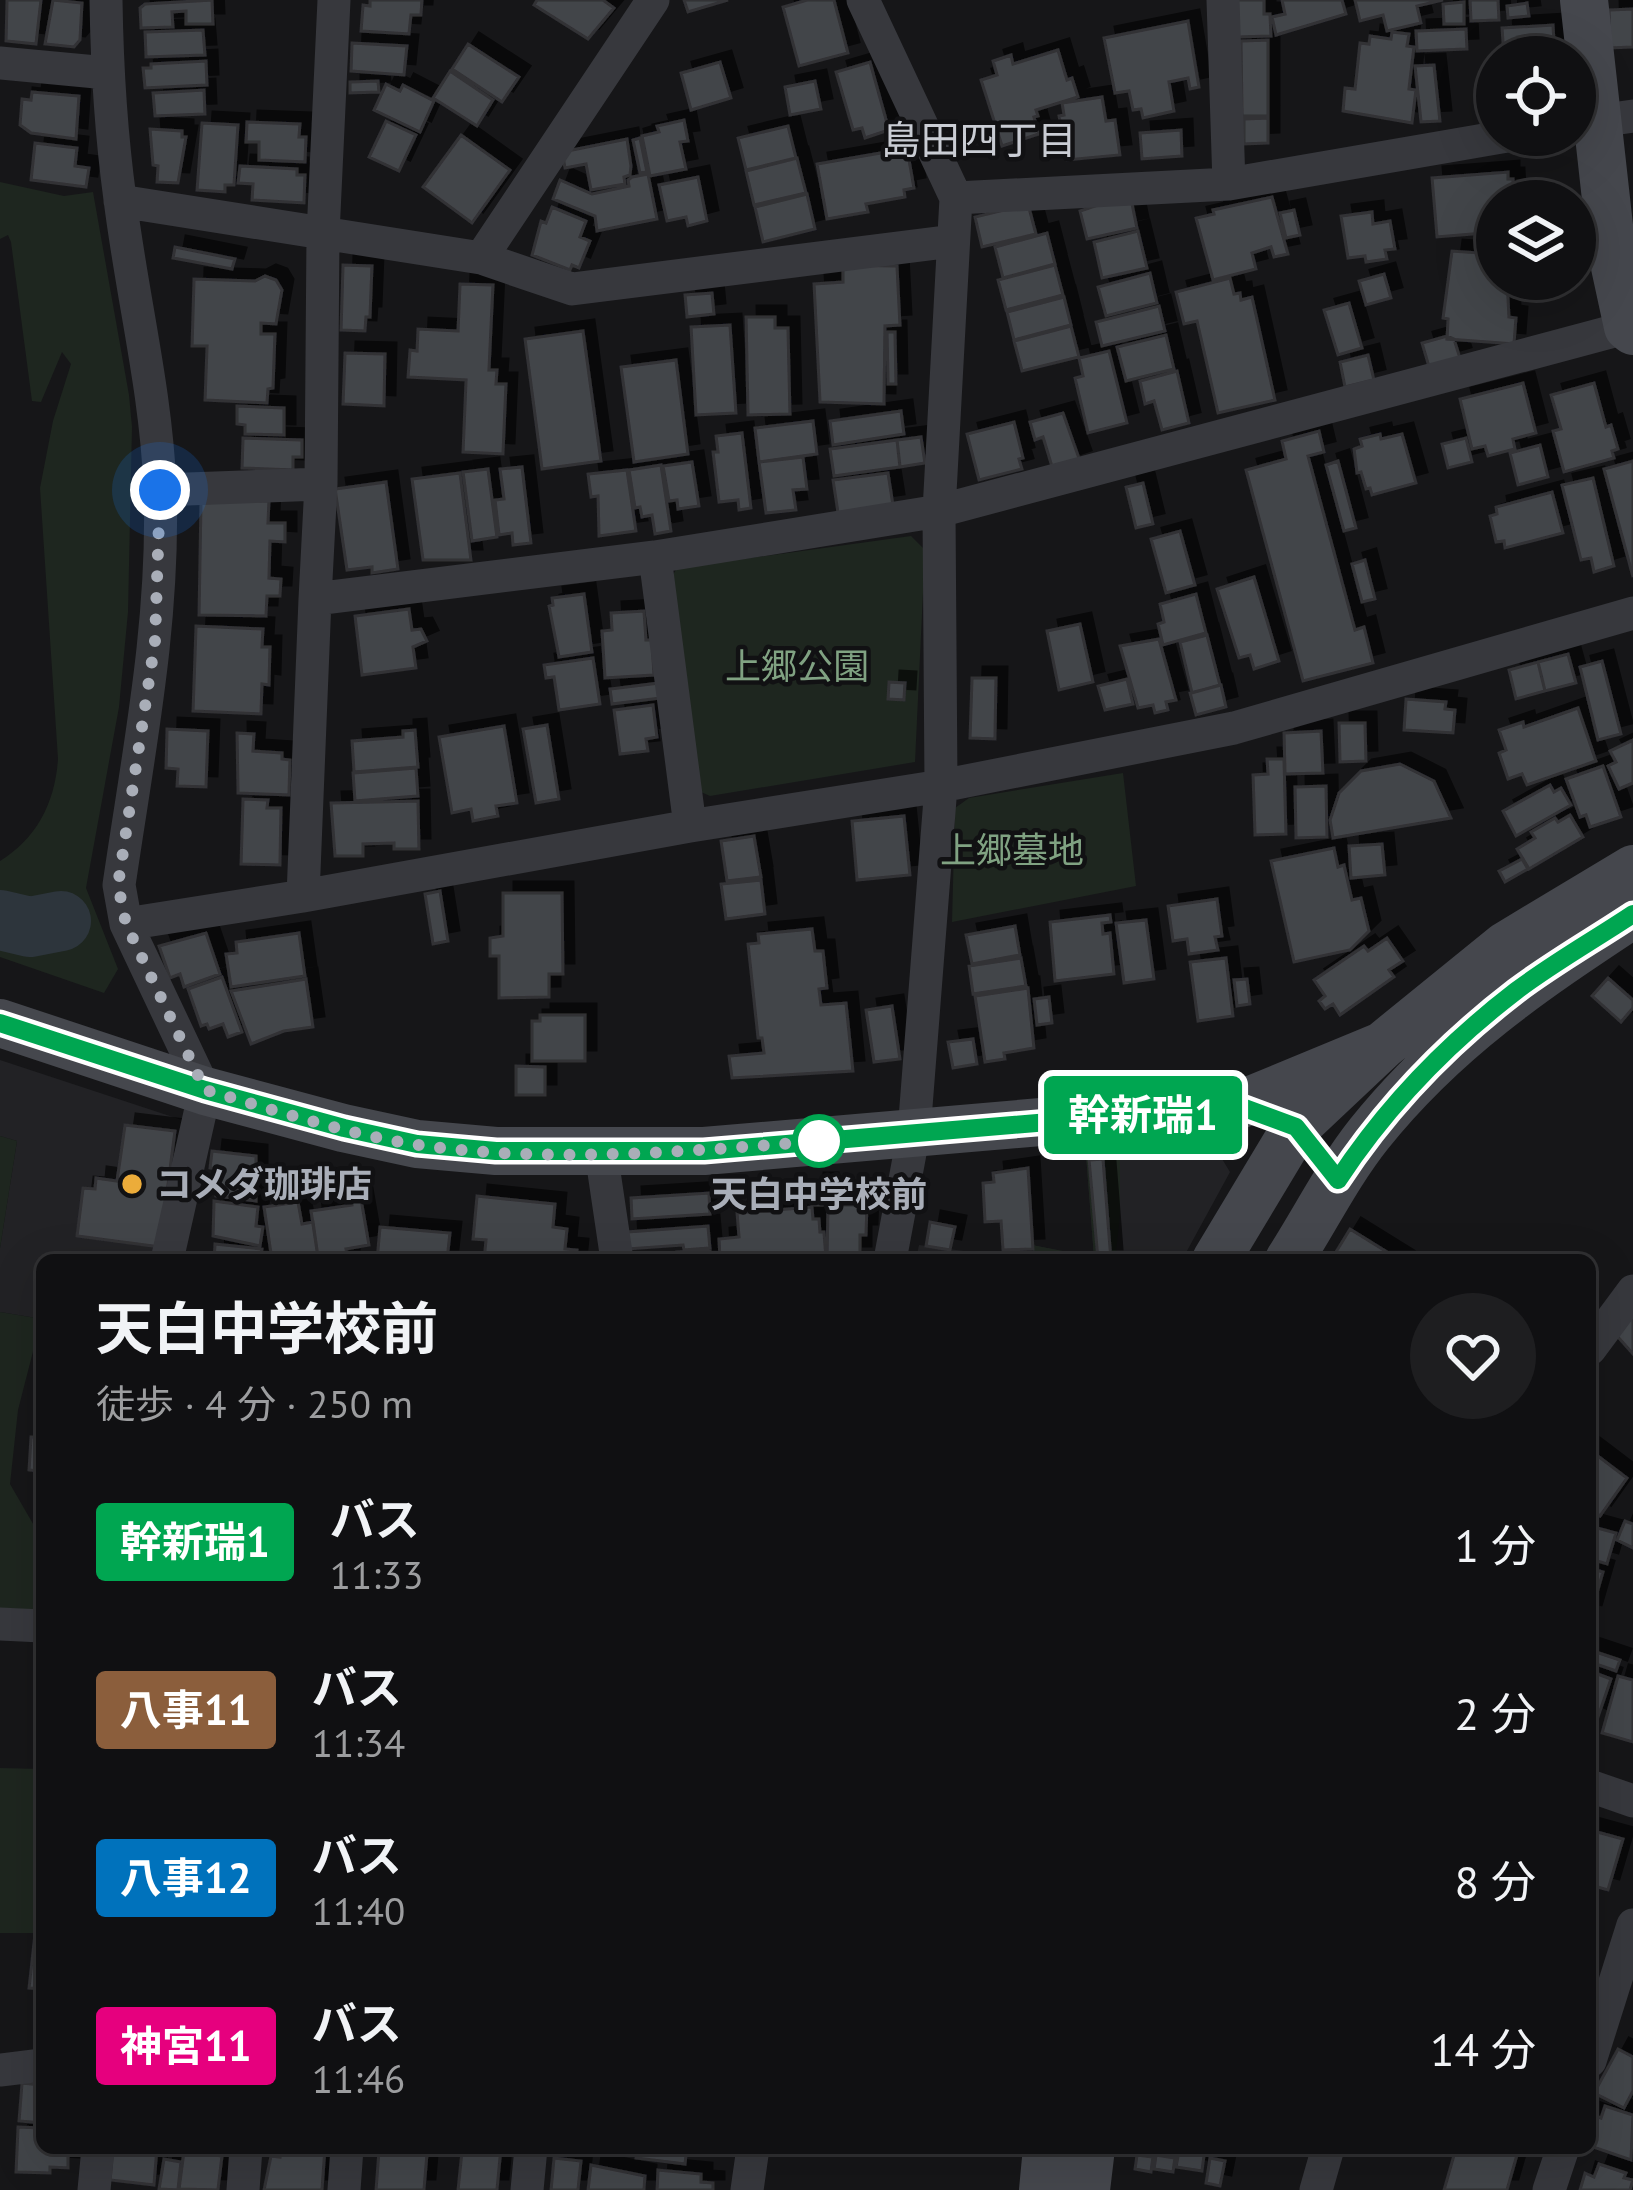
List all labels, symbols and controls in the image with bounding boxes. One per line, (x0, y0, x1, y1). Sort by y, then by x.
map controls (1476, 36, 1596, 300)
button: locate (1476, 36, 1596, 156)
district label: 島田四丁目 (881, 114, 1077, 165)
button: layers (1476, 180, 1596, 300)
your location (130, 460, 190, 520)
park label: 上郷公園 (725, 642, 869, 689)
park label: 上郷墓地 (940, 826, 1084, 873)
line badge: 幹新瑞1 (1059, 1076, 1227, 1154)
text: 幹新瑞1 (1068, 1087, 1218, 1142)
marker: 天白中学校前 (794, 1116, 844, 1166)
place label: コメダ珈琲店 (156, 1160, 372, 1207)
place label: 天白中学校前 (711, 1170, 927, 1217)
marker: コメダ珈琲店 (119, 1171, 145, 1197)
text: 天白中学校前 (96, 1291, 438, 1365)
button: heart (1410, 1293, 1536, 1419)
text: 徒歩 · 4 分 · 250 m (96, 1378, 413, 1429)
text: バス (330, 1490, 420, 1548)
text: 幹新瑞1 (120, 1514, 270, 1569)
text: 1 分 (1454, 1516, 1536, 1574)
text: 11:33 (330, 1549, 423, 1600)
text: バス (312, 1658, 402, 1716)
text: 八事11 (120, 1682, 252, 1737)
text: 2 分 (1454, 1684, 1536, 1742)
text: 11:34 (312, 1717, 405, 1768)
text: バス (312, 1826, 402, 1884)
text: 八事12 (120, 1850, 252, 1905)
text: 8 分 (1454, 1852, 1536, 1910)
text: 11:40 (312, 1885, 405, 1936)
text: バス (312, 1994, 402, 2052)
text: 神宮11 (120, 2018, 252, 2073)
text: 14 分 (1430, 2020, 1536, 2078)
text: 11:46 (312, 2053, 405, 2104)

